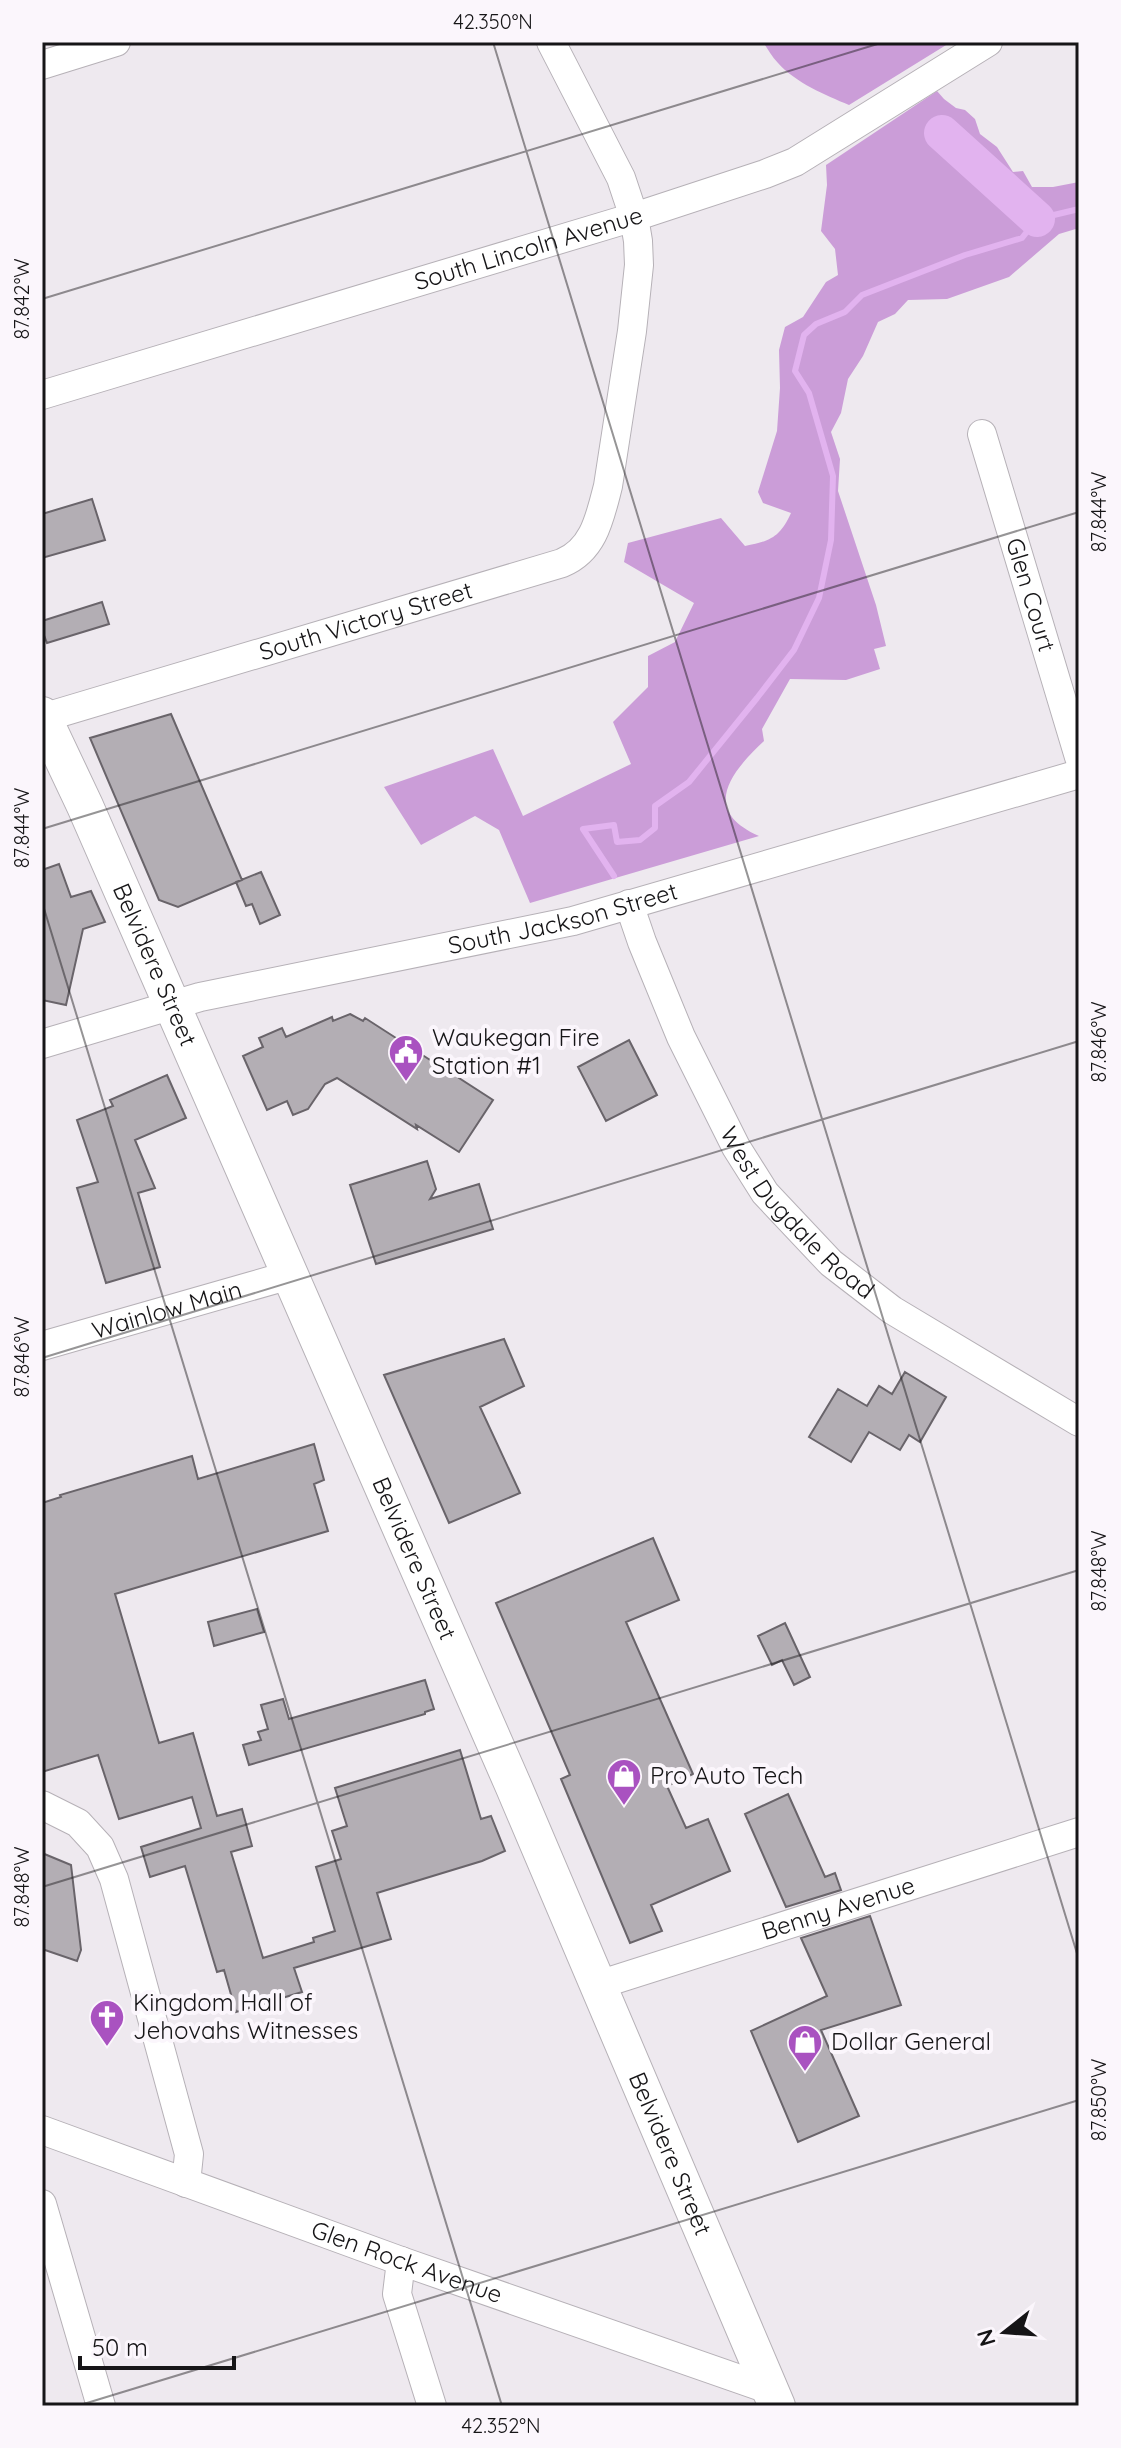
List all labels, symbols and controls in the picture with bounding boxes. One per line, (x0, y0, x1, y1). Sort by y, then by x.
text: 42.350°N (453, 9, 533, 34)
street label: South Lincoln Avenue (410, 199, 646, 296)
text: 87.842°W (9, 258, 34, 340)
text: 87.844°W (1086, 472, 1111, 552)
street label: Glen Court (1000, 534, 1062, 655)
street label: South Victory Street (255, 575, 476, 666)
text: 87.844°W (9, 788, 34, 868)
street label: South Jackson Street (445, 875, 681, 960)
street label: Belvidere Street (107, 878, 204, 1050)
text: 87.846°W (1086, 1002, 1111, 1082)
place label: Waukegan Fire Station #1 (432, 1022, 600, 1080)
public building icon: Waukegan Fire Station #1 (387, 1033, 425, 1083)
street label: West Dugdale Road (714, 1121, 881, 1305)
street label: Wainlow Main (88, 1274, 245, 1345)
text: 87.846°W (9, 1317, 34, 1397)
street label: Belvidere Street (366, 1472, 464, 1644)
text: 87.848°W (1086, 1531, 1111, 1611)
shop icon: Pro Auto Tech (605, 1757, 643, 1807)
place label: Pro Auto Tech (650, 1760, 803, 1790)
text: 87.848°W (9, 1847, 34, 1927)
street label: Benny Avenue (757, 1869, 918, 1946)
place label: Kingdom Hall of Jehovahs Witnesses (133, 1987, 358, 2045)
church icon: Kingdom Hall of Jehovahs Witnesses (88, 1998, 126, 2048)
shop icon: Dollar General (786, 2023, 824, 2073)
place label: Dollar General (831, 2026, 991, 2056)
text: 87.850°W (1086, 2059, 1111, 2141)
street label: Belvidere Street (623, 2067, 719, 2240)
street label: Glen Rock Avenue (308, 2214, 506, 2309)
north arrow (965, 2292, 1045, 2372)
scale bar (80, 2320, 234, 2370)
text: N (970, 2326, 1002, 2350)
text: 50 m (92, 2332, 148, 2362)
text: 42.352°N (462, 2413, 540, 2438)

